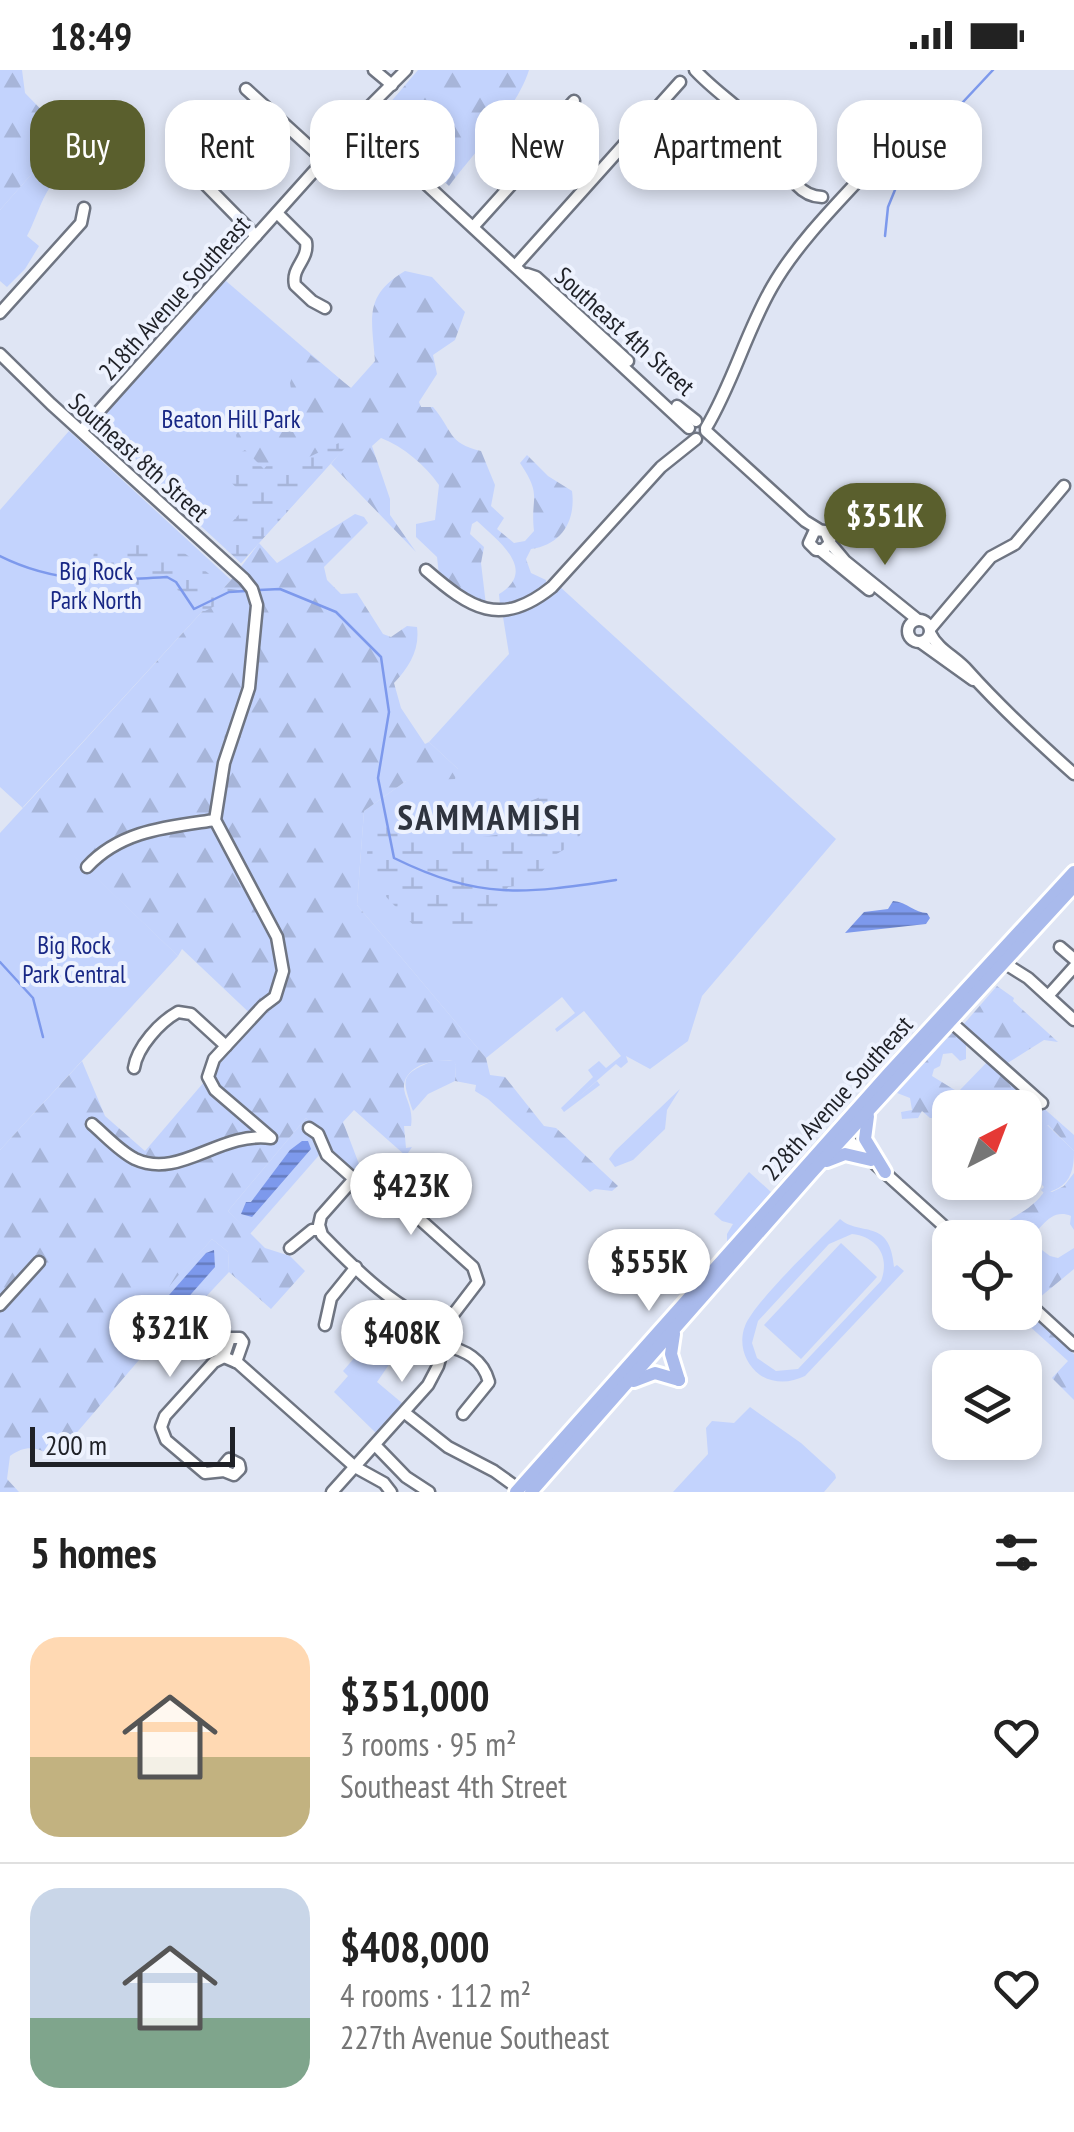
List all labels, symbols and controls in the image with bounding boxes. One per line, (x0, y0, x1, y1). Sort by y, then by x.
text: 18:49 (50, 11, 132, 60)
chip: Buy (30, 100, 145, 190)
chip: Rent (165, 100, 290, 190)
chip: Filters (310, 100, 455, 190)
chip: New (475, 100, 599, 190)
chip: Apartment (619, 100, 817, 190)
chip: House (837, 100, 982, 190)
street label: 218th Avenue Southeast (92, 209, 256, 387)
street label: Southeast 4th Street (548, 260, 702, 402)
street label: Southeast 8th Street (62, 386, 216, 528)
park label: Beaton Hill Park (162, 403, 301, 435)
pin: $351K (815, 483, 955, 568)
text: $351K (846, 494, 924, 536)
park label: Big Rock Park North (50, 555, 142, 616)
district label: SAMMAMISH (397, 794, 583, 840)
park label: Big Rock Park Central (22, 929, 126, 990)
street label: 228th Avenue Southeast (755, 1009, 919, 1187)
north arrow (932, 1090, 1042, 1200)
map controls (932, 1090, 1042, 1460)
pin: $423K (341, 1153, 481, 1238)
text: $423K (372, 1164, 450, 1206)
button: locate (932, 1220, 1042, 1330)
pin: $555K (579, 1229, 719, 1314)
text: $555K (610, 1240, 688, 1282)
pin: $321K (100, 1295, 240, 1380)
pin: $408K (332, 1300, 472, 1385)
text: $321K (131, 1306, 209, 1348)
text: $408K (363, 1311, 441, 1353)
button: layers (932, 1350, 1042, 1460)
scale bar (30, 1422, 235, 1466)
text: 200 m (45, 1426, 107, 1463)
text: 5 homes (30, 1525, 157, 1580)
icon: filters (989, 1525, 1044, 1580)
text: $351,000 (340, 1668, 490, 1723)
icon: home (110, 1677, 230, 1797)
icon: heart (989, 1710, 1044, 1765)
text: 3 rooms · 95 m² (340, 1723, 517, 1765)
text: Southeast 4th Street (340, 1765, 567, 1807)
text: $408,000 (340, 1919, 490, 1974)
icon: home (110, 1928, 230, 2048)
icon: heart (989, 1961, 1044, 2016)
text: 4 rooms · 112 m² (340, 1974, 531, 2016)
text: 227th Avenue Southeast (340, 2016, 609, 2058)

